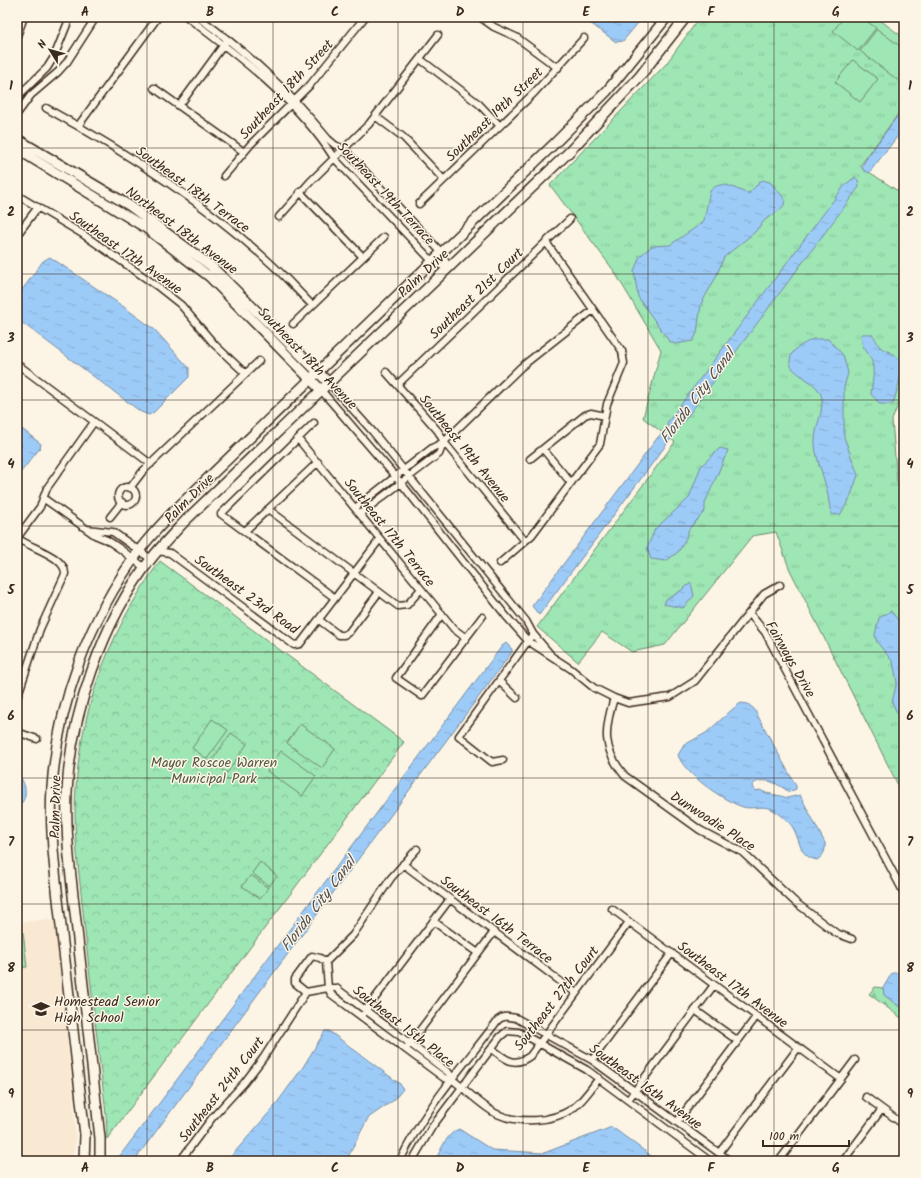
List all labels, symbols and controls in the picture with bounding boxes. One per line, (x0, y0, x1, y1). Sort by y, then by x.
text: A (81, 2, 89, 23)
text: B (206, 2, 214, 23)
text: C (331, 2, 339, 23)
text: D (456, 2, 465, 23)
text: E (582, 2, 590, 23)
text: F (707, 2, 715, 23)
text: G (832, 2, 840, 23)
north arrow (30, 30, 70, 70)
street label: Southeast 18th Street (234, 34, 340, 145)
text: N (34, 36, 52, 53)
street label: Southeast 19th Street (441, 62, 549, 167)
text: 1 (9, 76, 13, 97)
text: 1 (908, 76, 912, 97)
street label: Southeast 19th Terrace (331, 137, 440, 251)
street label: Southeast 18th Terrace (131, 141, 255, 239)
street label: Northeast 18th Avenue (121, 181, 243, 281)
text: 2 (7, 202, 15, 223)
text: 2 (906, 202, 914, 223)
street label: Southeast 17th Avenue (64, 205, 187, 301)
street label: Southeast 21st Court (424, 242, 529, 345)
street label: Palm Drive (393, 244, 455, 303)
street label: Southeast 18th Avenue (252, 302, 363, 416)
text: 3 (6, 328, 15, 349)
text: 3 (905, 328, 914, 349)
water label: Florida City Canal (654, 341, 744, 449)
street label: Southeast 19th Avenue (413, 390, 515, 508)
text: 4 (7, 454, 15, 475)
text: 4 (906, 454, 914, 475)
street label: Palm Drive (159, 468, 220, 529)
street label: Southeast 17th Terrace (338, 473, 441, 592)
street label: Southeast 23rd Road (189, 549, 304, 641)
text: 5 (7, 580, 16, 601)
text: 5 (906, 580, 915, 601)
street label: Fairways Drive (759, 617, 821, 702)
text: 6 (7, 706, 15, 727)
text: 6 (906, 706, 914, 727)
park label: Mayor Roscoe Warren Municipal Park (151, 752, 277, 790)
street label: Palm Drive (44, 774, 68, 839)
street label: Dunwoodie Place (665, 786, 760, 858)
text: 7 (8, 832, 15, 853)
text: 7 (907, 832, 914, 853)
water label: Florida City Canal (275, 849, 365, 957)
street label: Southeast 16th Terrace (435, 870, 558, 970)
street label: Southeast 17th Avenue (672, 936, 793, 1034)
street label: Southeast 27th Court (509, 941, 605, 1056)
text: 8 (7, 958, 15, 979)
text: 8 (906, 958, 914, 979)
street label: Southeast 15th Place (348, 980, 460, 1074)
place label: Homestead Senior High School (54, 991, 161, 1029)
school or university icon: Homestead Senior High School (31, 999, 51, 1019)
street label: Southeast 24th Court (173, 1031, 271, 1147)
street label: Southeast 16th Avenue (584, 1038, 707, 1136)
text: 9 (8, 1084, 15, 1105)
text: 9 (907, 1084, 914, 1105)
scale bar (763, 1122, 849, 1148)
text: 100 m (769, 1127, 800, 1146)
text: A (81, 1158, 89, 1178)
text: B (206, 1158, 214, 1178)
text: C (331, 1158, 339, 1178)
text: D (456, 1158, 465, 1178)
text: E (582, 1158, 590, 1178)
text: F (707, 1158, 715, 1178)
text: G (832, 1158, 840, 1178)

